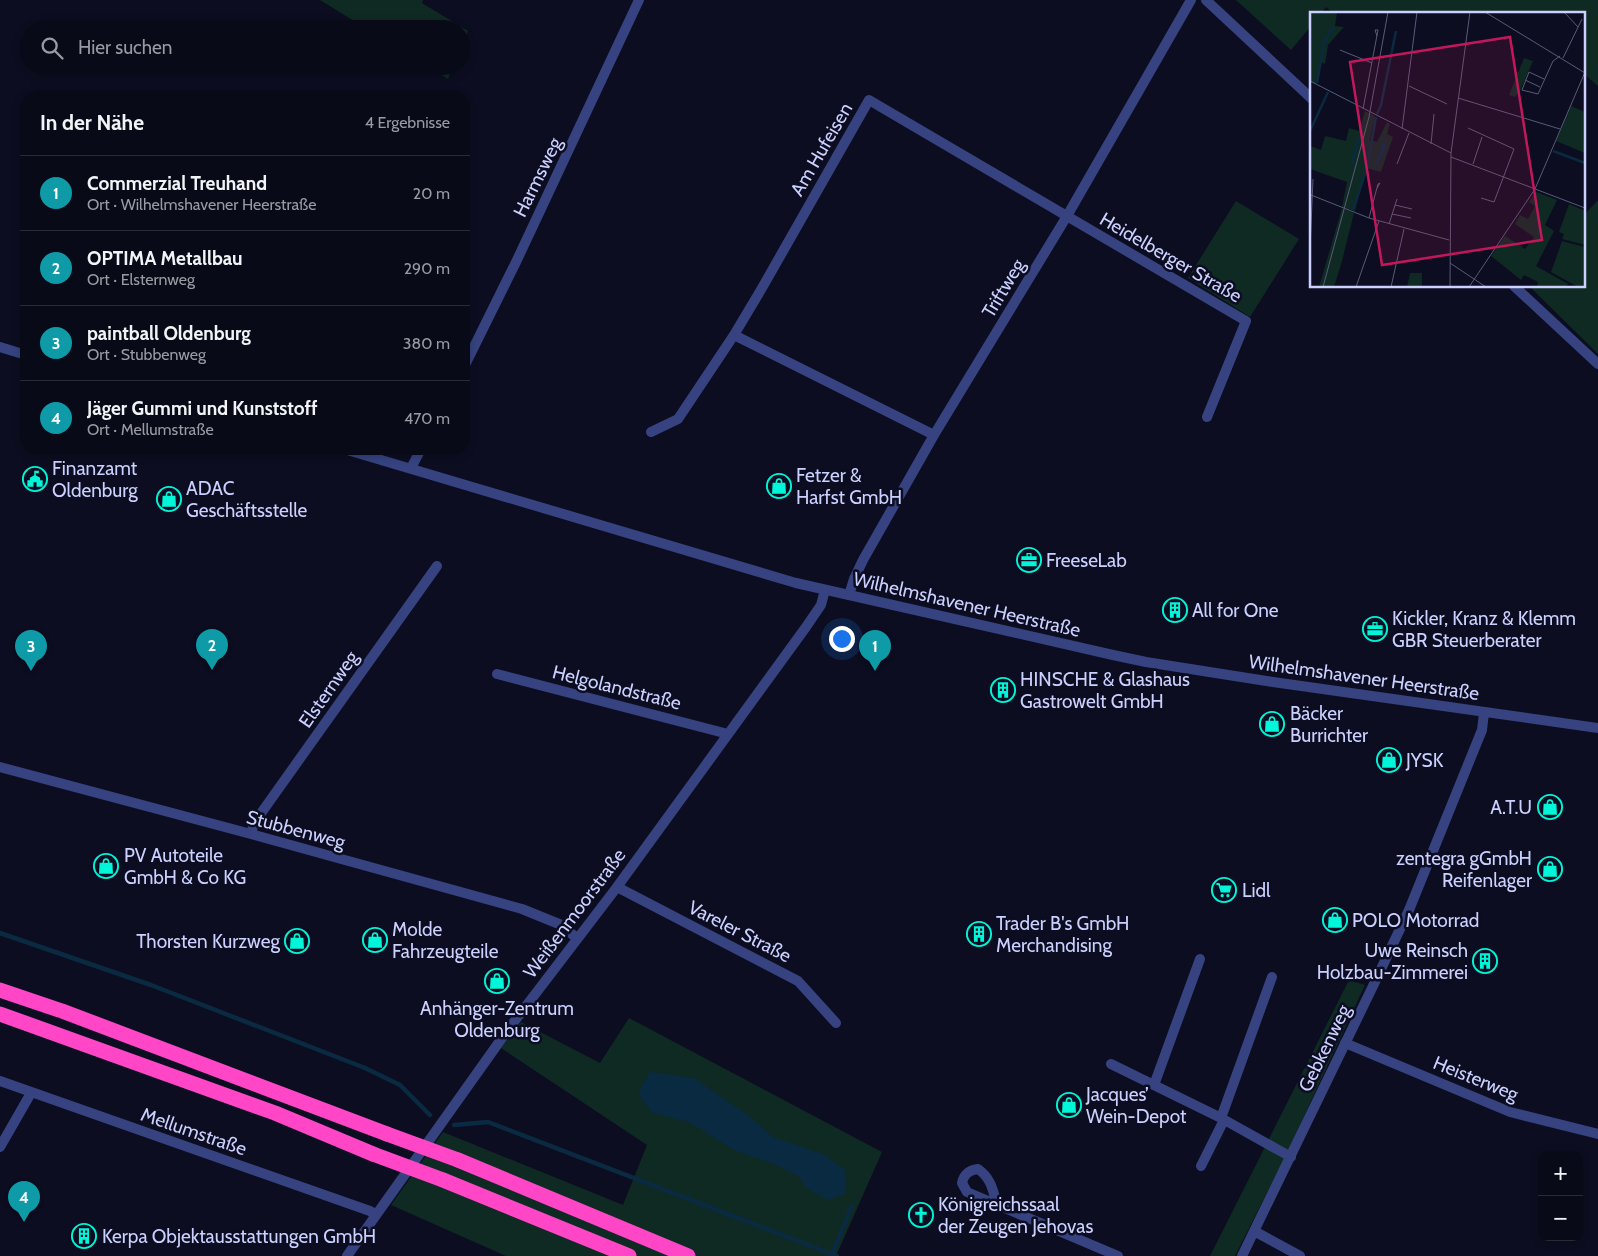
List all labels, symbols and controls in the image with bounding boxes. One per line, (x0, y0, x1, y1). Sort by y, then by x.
inset map (1310, 12, 1586, 288)
search box (20, 20, 470, 75)
icon: search (38, 34, 66, 62)
text: Hier suchen (78, 36, 172, 59)
street label: Am Hufeisen (786, 99, 857, 200)
text: In der Nähe (40, 110, 144, 135)
text: 4 Ergebnisse (365, 113, 450, 132)
street label: Harmsweg (508, 133, 567, 221)
text: Commerzial Treuhand (87, 172, 267, 195)
text: 1 (53, 184, 59, 203)
text: 20 m (413, 184, 450, 203)
text: Ort · Wilhelmshavener Heerstraße (87, 195, 316, 214)
street label: Heidelberger Straße (1096, 207, 1246, 308)
text: OPTIMA Metallbau (87, 247, 243, 270)
street label: Triftweg (977, 254, 1030, 322)
text: 2 (52, 259, 60, 278)
text: 290 m (404, 259, 450, 278)
text: Ort · Elsternweg (87, 270, 195, 289)
text: paintball Oldenburg (87, 322, 251, 345)
text: 3 (52, 334, 60, 353)
text: 380 m (403, 334, 450, 353)
text: Ort · Stubbenweg (87, 345, 206, 364)
text: Jäger Gummi und Kunststoff (87, 397, 317, 420)
text: 4 (51, 409, 61, 428)
text: 470 m (404, 409, 450, 428)
text: Ort · Mellumstraße (87, 420, 214, 439)
place label: Finanzamt Oldenburg (52, 457, 138, 502)
place label: Fetzer & Harfst GmbH (796, 464, 902, 509)
public building icon: Finanzamt Oldenburg (22, 466, 48, 492)
shop icon: Fetzer & Harfst GmbH (766, 473, 792, 499)
place label: ADAC Geschäftsstelle (186, 477, 308, 522)
shop icon: ADAC Geschäftsstelle (156, 486, 182, 512)
office icon: FreeseLab (1016, 547, 1042, 573)
place label: FreeseLab (1046, 549, 1127, 572)
street label: Wilhelmshavener Heerstraße (851, 567, 1083, 642)
building icon: All for One (1162, 597, 1188, 623)
place label: All for One (1192, 599, 1279, 622)
place label: Kickler, Kranz & Klemm GBR Steuerberater (1392, 607, 1576, 652)
office icon: Kickler, Kranz & Klemm GBR Steuerberater (1362, 616, 1388, 642)
your location (829, 626, 855, 652)
pin: 2 (196, 629, 228, 670)
pin: 3 (15, 630, 47, 671)
pin: 1 (859, 630, 891, 671)
street label: Elsternweg (294, 646, 363, 732)
street label: Wilhelmshavener Heerstraße (1247, 650, 1481, 705)
street label: Helgolandstraße (550, 660, 684, 715)
place label: HINSCHE & Glashaus Gastrowelt GmbH (1020, 668, 1190, 713)
building icon: HINSCHE & Glashaus Gastrowelt GmbH (990, 677, 1016, 703)
place label: Bäcker Burrichter (1290, 702, 1368, 747)
shop icon: Bäcker Burrichter (1259, 711, 1285, 737)
shop icon: JYSK (1376, 747, 1402, 773)
place label: JYSK (1405, 749, 1444, 772)
shop icon: A.T.U (1537, 794, 1563, 820)
place label: A.T.U (1490, 796, 1532, 819)
street label: Stubbenweg (244, 805, 348, 854)
place label: PV Autoteile GmbH & Co KG (124, 844, 246, 889)
street label: Weißenmoorstraße (518, 844, 631, 982)
place label: zentegra gGmbH Reifenlager (1396, 847, 1532, 892)
shop icon: PV Autoteile GmbH & Co KG (93, 853, 119, 879)
shop icon: zentegra gGmbH Reifenlager (1537, 856, 1563, 882)
supermarket icon: Lidl (1211, 877, 1237, 903)
place label: Lidl (1242, 879, 1271, 902)
street label: Vareler Straße (684, 896, 795, 967)
shop icon: POLO Motorrad (1322, 907, 1348, 933)
place label: POLO Motorrad (1352, 909, 1479, 932)
place label: Trader B's GmbH Merchandising (996, 912, 1129, 957)
place label: Molde Fahrzeugteile (392, 918, 499, 963)
building icon: Trader B's GmbH Merchandising (966, 921, 992, 947)
shop icon: Molde Fahrzeugteile (362, 927, 388, 953)
shop icon: Thorsten Kurzweg (284, 928, 310, 954)
place label: Thorsten Kurzweg (136, 930, 281, 953)
place label: Uwe Reinsch Holzbau-Zimmerei (1317, 939, 1468, 984)
building icon: Uwe Reinsch Holzbau-Zimmerei (1472, 948, 1498, 974)
shop icon: Anhänger-Zentrum Oldenburg (484, 968, 510, 994)
place label: Anhänger-Zentrum Oldenburg (420, 997, 574, 1042)
street label: Gebkenweg (1293, 1000, 1356, 1096)
street label: Heisterweg (1430, 1051, 1522, 1106)
place label: Jacques’ Wein-Depot (1085, 1083, 1187, 1128)
shop icon: Jacques’ Wein-Depot (1056, 1092, 1082, 1118)
street label: Mellumstraße (138, 1103, 250, 1160)
map controls (1538, 1151, 1583, 1241)
button: + (1538, 1151, 1583, 1196)
pin: 4 (8, 1181, 40, 1222)
place label: Königreichssaal der Zeugen Jehovas (938, 1193, 1093, 1238)
button: − (1538, 1196, 1583, 1241)
church icon: Königreichssaal der Zeugen Jehovas (908, 1202, 934, 1228)
building icon: Kerpa Objektausstattungen GmbH (71, 1223, 97, 1249)
place label: Kerpa Objektausstattungen GmbH (102, 1225, 376, 1248)

